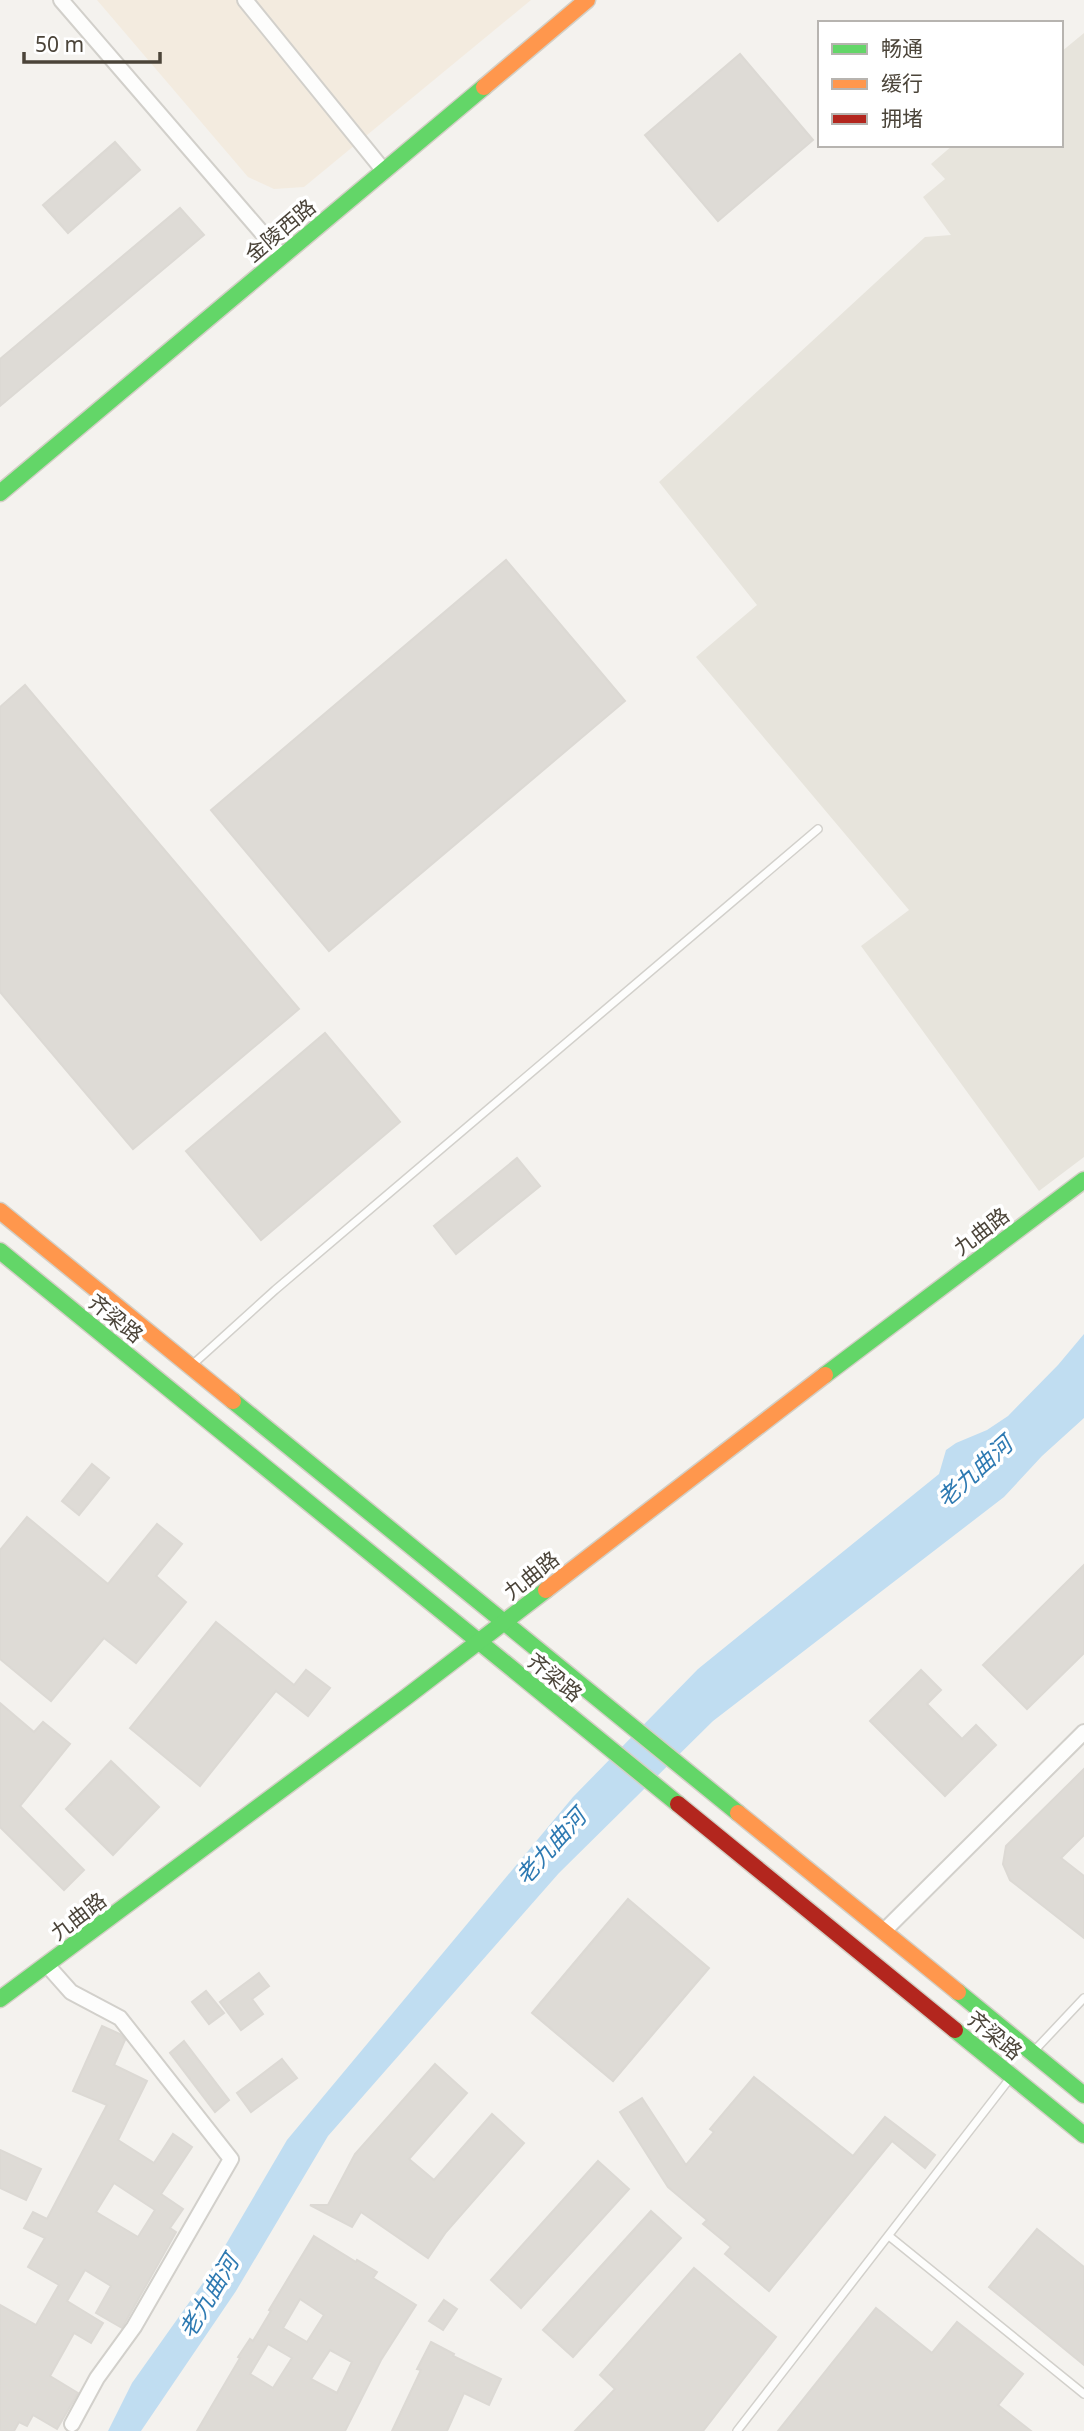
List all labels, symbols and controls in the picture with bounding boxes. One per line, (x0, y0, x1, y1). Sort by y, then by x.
scale bar (24, 21, 161, 65)
legend (818, 21, 1063, 147)
text: 50 m (35, 30, 84, 58)
text: 畅通 (881, 34, 923, 62)
text: 缓行 (881, 69, 923, 97)
text: 拥堵 (881, 104, 923, 132)
street label: 金陵西路 (239, 192, 321, 268)
street label: 九曲路 (947, 1201, 1015, 1261)
street label: 齐梁路 (83, 1287, 149, 1349)
water label: 老九曲河 (929, 1426, 1022, 1514)
street label: 九曲路 (498, 1545, 564, 1605)
street label: 齐梁路 (522, 1646, 588, 1708)
water label: 老九曲河 (507, 1798, 595, 1891)
street label: 九曲路 (44, 1886, 112, 1946)
street label: 齐梁路 (962, 2004, 1028, 2066)
water label: 老九曲河 (171, 2245, 247, 2344)

